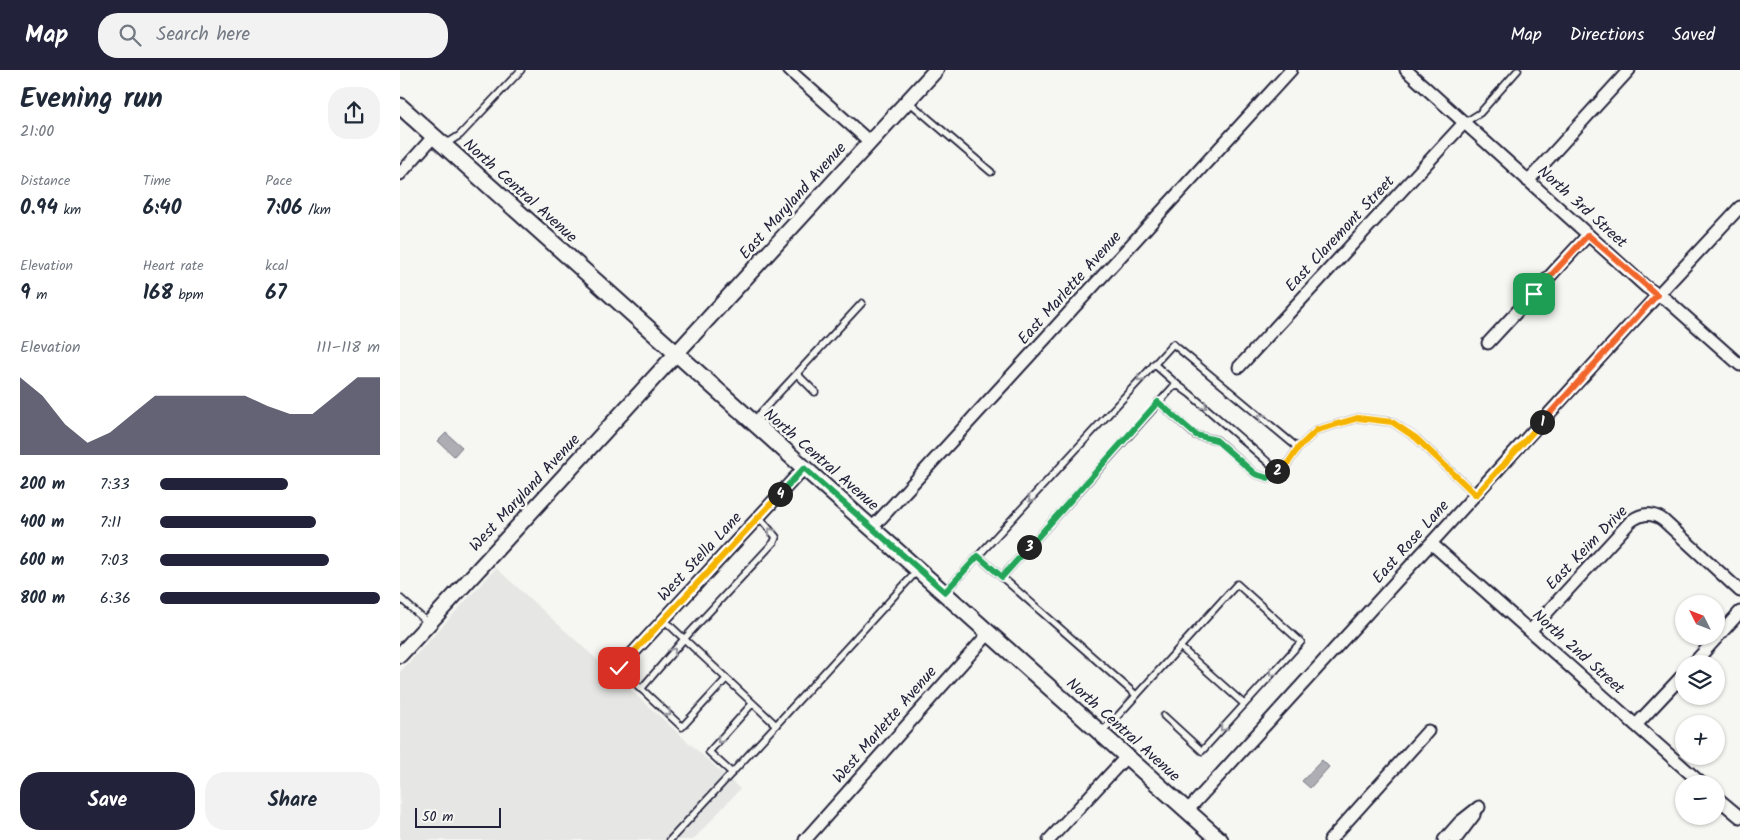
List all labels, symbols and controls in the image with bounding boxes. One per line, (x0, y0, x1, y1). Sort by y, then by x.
search box (98, 13, 448, 58)
text: Map (25, 16, 68, 55)
text: Search here (156, 20, 250, 50)
icon: search (116, 21, 144, 49)
text: Map (1510, 21, 1542, 50)
text: Directions (1570, 21, 1644, 50)
text: Saved (1672, 21, 1715, 50)
text: Evening run (20, 77, 163, 122)
button: share (328, 87, 380, 139)
text: 21:00 (20, 119, 54, 144)
street label: North Central Avenue (457, 133, 583, 249)
street label: East Maryland Avenue (733, 137, 853, 265)
street label: North 3rd Street (1531, 160, 1633, 255)
street label: East Claremont Street (1279, 169, 1401, 298)
text: Distance (20, 170, 70, 192)
text: Time (143, 170, 171, 192)
text: Pace (265, 170, 292, 192)
text: 0.94 (20, 192, 58, 225)
text: 6:40 (143, 192, 181, 225)
text: 7:06 (265, 192, 303, 225)
text: km (58, 199, 81, 221)
text: /km (303, 199, 331, 221)
street label: East Marlette Avenue (1012, 225, 1128, 351)
text: Elevation (20, 255, 73, 277)
text: Heart rate (143, 255, 204, 277)
text: kcal (265, 255, 288, 277)
pin (1513, 273, 1555, 315)
text: 9 (20, 277, 31, 310)
text: 168 (143, 277, 173, 310)
text: 67 (265, 277, 287, 310)
icon: arrive (1520, 280, 1548, 308)
text: m (31, 284, 47, 306)
text: bpm (173, 284, 204, 306)
text: Elevation (20, 335, 81, 360)
text: 111–118 m (316, 335, 380, 360)
one-way arrow (1137, 374, 1146, 383)
one-way arrow (1198, 400, 1207, 409)
street label: North Central Avenue (758, 403, 884, 517)
pin: 1 (1530, 410, 1554, 434)
text: 1 (1540, 411, 1545, 433)
one-way arrow (1257, 413, 1266, 422)
street label: West Maryland Avenue (464, 428, 586, 558)
pin: 2 (1264, 458, 1290, 484)
text: 2 (1273, 460, 1282, 482)
text: 200 m (20, 472, 65, 497)
text: 7:33 (100, 472, 130, 497)
pin: 4 (768, 482, 792, 506)
text: 4 (777, 483, 784, 505)
one-way arrow (1027, 493, 1036, 502)
street label: East Rose Lane (1366, 495, 1456, 589)
street label: East Keim Drive (1540, 500, 1634, 596)
street label: West Stella Lane (652, 507, 748, 607)
text: 400 m (20, 510, 64, 535)
text: 7:11 (100, 510, 121, 535)
one-way arrow (768, 527, 777, 537)
pin: 3 (1016, 534, 1042, 560)
text: 3 (1026, 536, 1033, 558)
text: 600 m (20, 548, 64, 573)
text: 7:03 (100, 548, 128, 573)
text: 800 m (20, 586, 65, 611)
text: 6:36 (100, 586, 131, 611)
north arrow (1675, 595, 1725, 645)
map controls (1675, 595, 1725, 825)
street label: North 2nd Street (1526, 603, 1631, 701)
pin (598, 647, 640, 689)
one-way arrow (667, 648, 676, 657)
icon: check (605, 654, 633, 682)
button: layers (1675, 655, 1725, 705)
street label: West Marlette Avenue (827, 661, 943, 789)
one-way arrow (1269, 668, 1278, 677)
street label: North Central Avenue (1060, 672, 1186, 788)
one-way arrow (662, 707, 671, 716)
button: + (1675, 715, 1725, 765)
one-way arrow (1220, 722, 1229, 731)
one-way arrow (717, 734, 726, 743)
button: Save (20, 772, 195, 830)
button: Share (205, 772, 380, 830)
button: − (1675, 775, 1725, 825)
scale bar (415, 805, 501, 828)
text: 50 m (422, 806, 453, 828)

